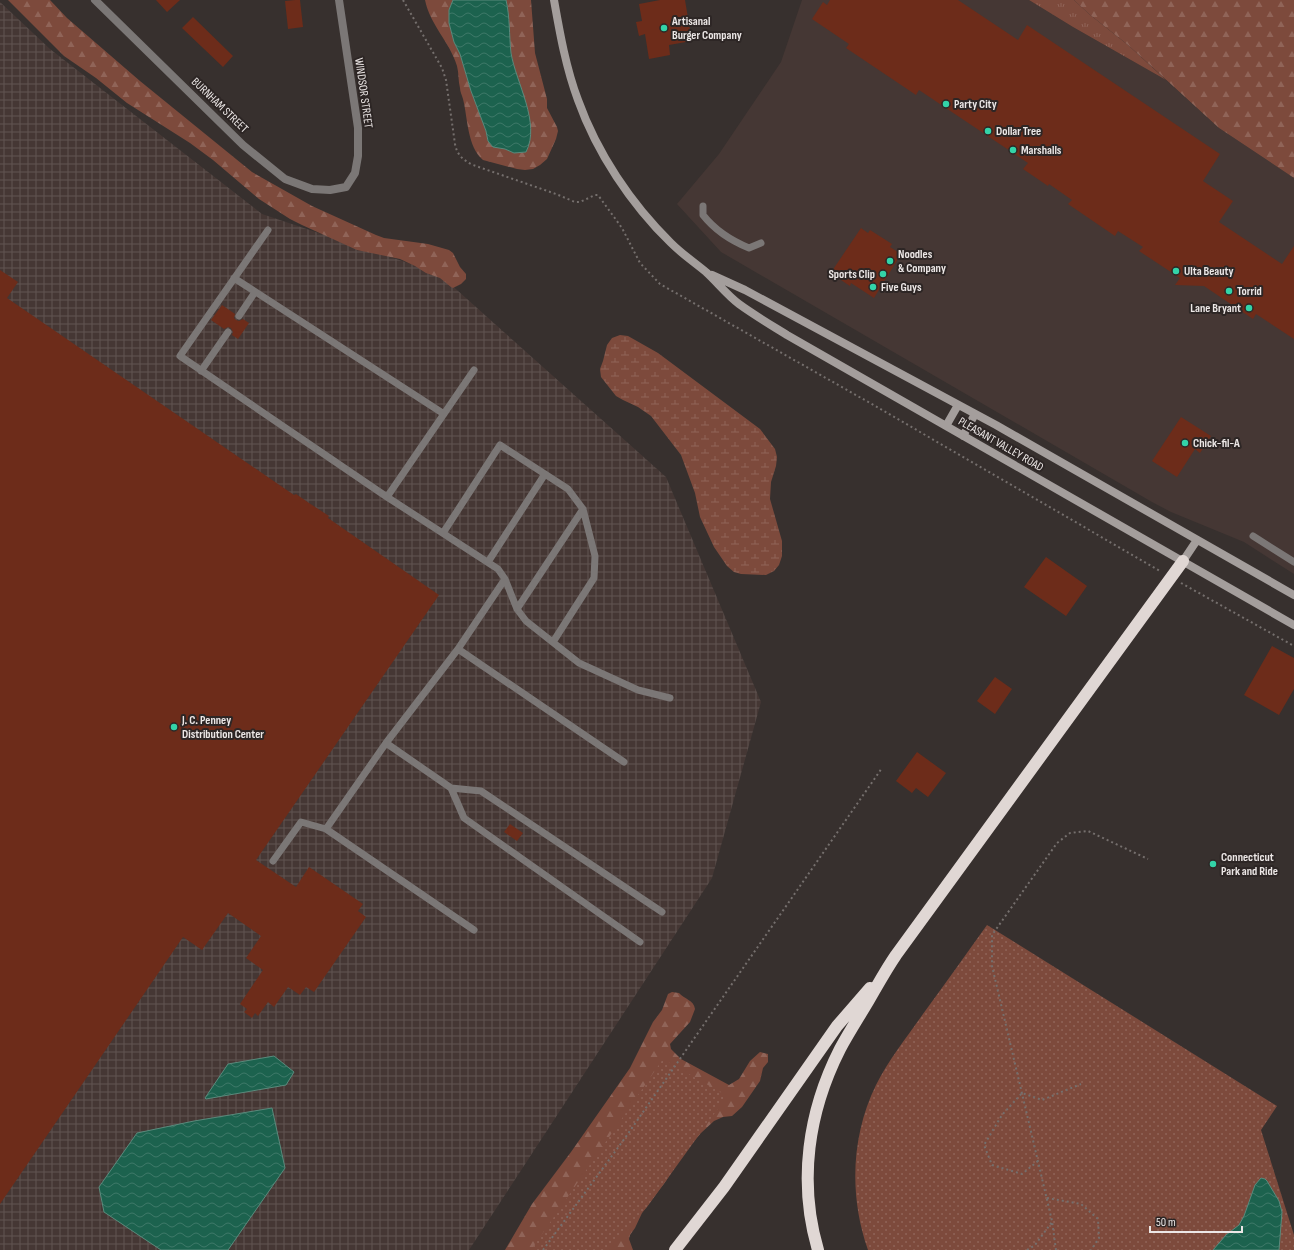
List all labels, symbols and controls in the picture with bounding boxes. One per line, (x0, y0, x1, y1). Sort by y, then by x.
place label: Artisanal Burger Company (671, 14, 742, 43)
marker: Artisanal Burger Company (659, 23, 669, 33)
street label: WINDSOR STREET (351, 57, 376, 129)
street label: BURNHAM STREET (188, 74, 251, 136)
place label: Party City (954, 97, 997, 112)
marker: Party City (941, 99, 951, 109)
place label: Dollar Tree (996, 124, 1041, 139)
marker: Dollar Tree (983, 126, 993, 136)
place label: Marshalls (1021, 143, 1062, 158)
marker: Marshalls (1008, 145, 1018, 155)
place label: Noodles & Company (898, 247, 946, 276)
marker: Noodles & Company (885, 256, 895, 266)
place label: Ulta Beauty (1184, 264, 1233, 279)
marker: Ulta Beauty (1171, 266, 1181, 276)
place label: Sports Clip (828, 267, 875, 282)
marker: Sports Clip (878, 269, 888, 279)
place label: Five Guys (881, 280, 922, 295)
marker: Five Guys (868, 282, 878, 292)
place label: Torrid (1237, 284, 1262, 299)
marker: Torrid (1224, 286, 1234, 296)
place label: Lane Bryant (1190, 301, 1241, 316)
marker: Lane Bryant (1244, 303, 1254, 313)
street label: PLEASANT VALLEY ROAD (955, 414, 1046, 475)
place label: Chick-fil-A (1193, 436, 1240, 451)
marker: Chick-fil-A (1180, 438, 1190, 448)
place label: J. C. Penney Distribution Center (181, 713, 264, 742)
marker: J. C. Penney Distribution Center (169, 722, 179, 732)
place label: Connecticut Park and Ride (1221, 850, 1278, 879)
marker: Connecticut Park and Ride (1208, 859, 1218, 869)
scale bar (1150, 1208, 1242, 1234)
text: 50 m (1156, 1215, 1176, 1230)

